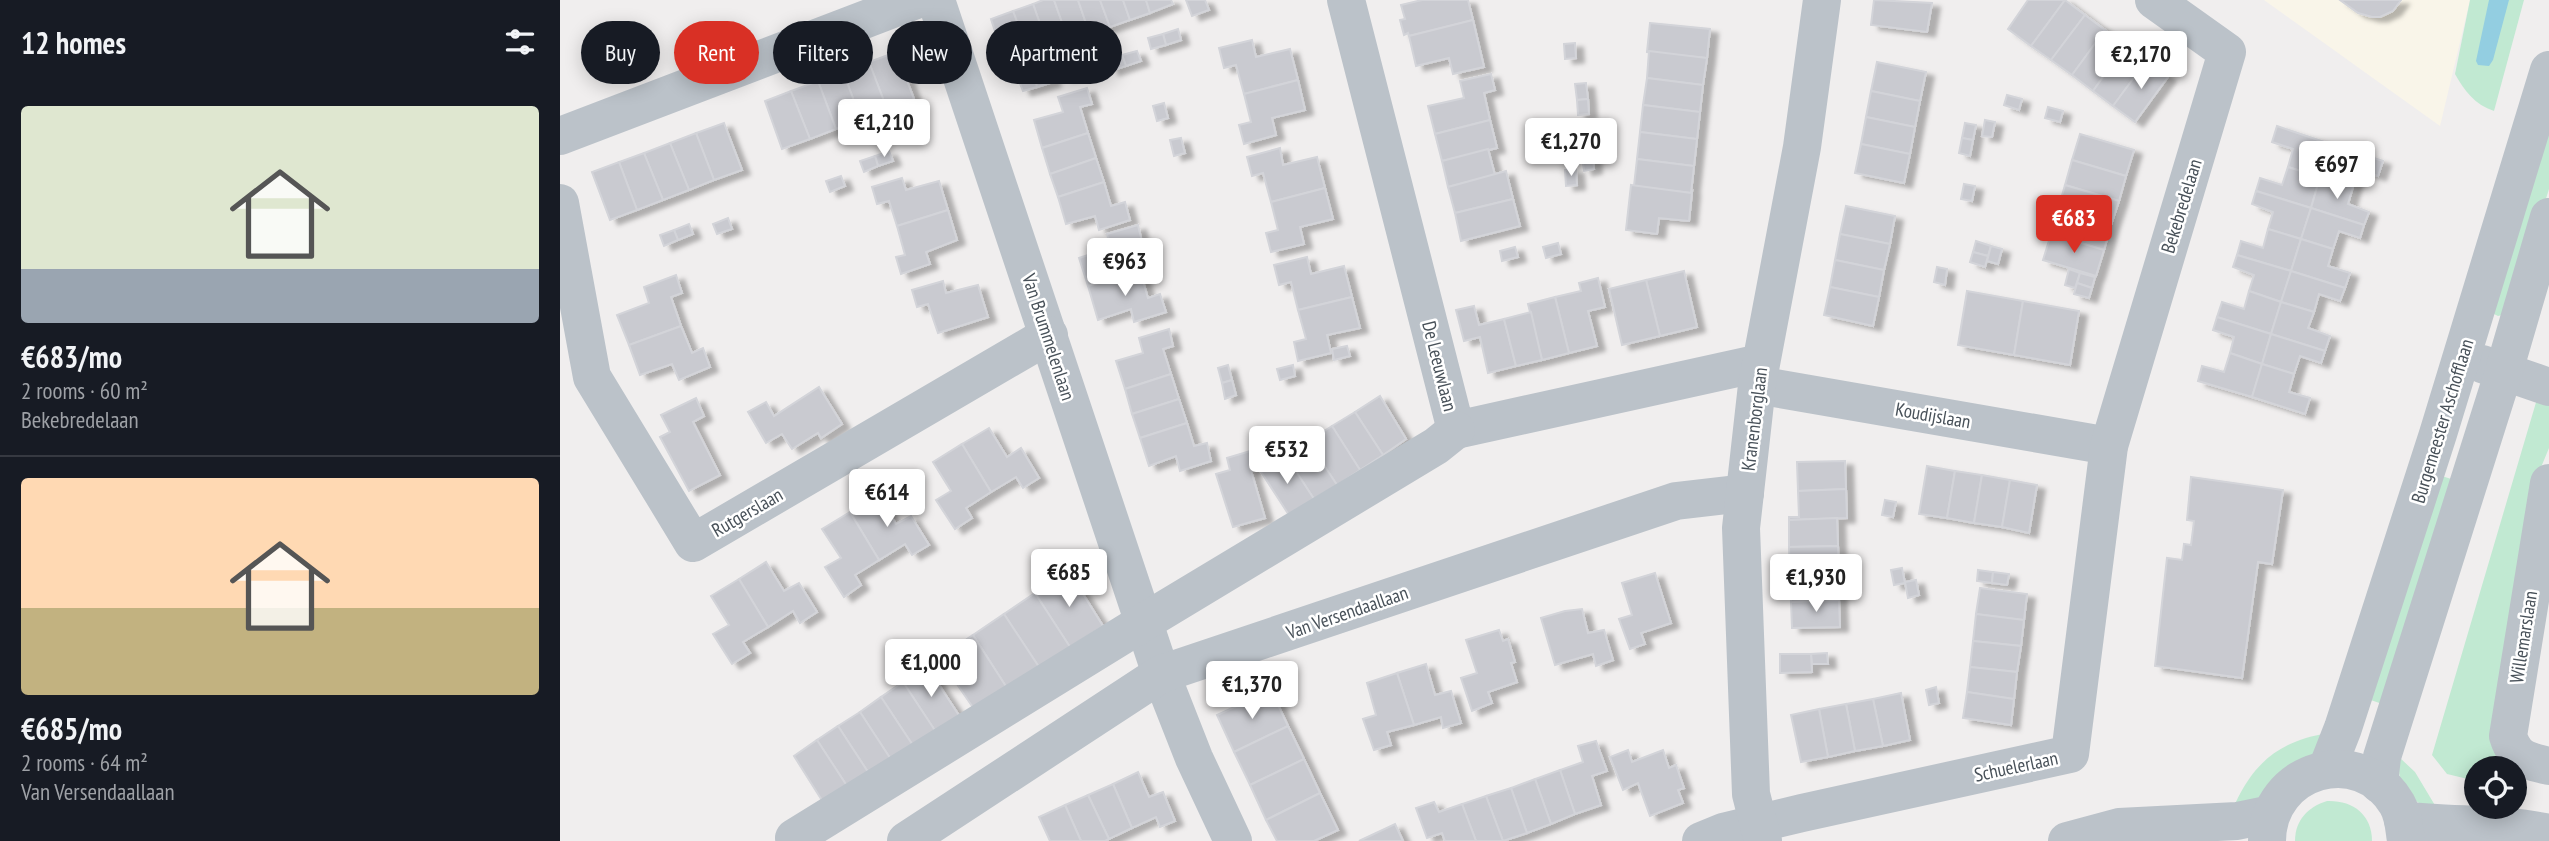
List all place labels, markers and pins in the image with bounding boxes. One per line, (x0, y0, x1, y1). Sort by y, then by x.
pin: €2,170 (2084, 32, 2198, 91)
pin: €1,210 (827, 100, 941, 159)
pin: €1,270 (1514, 118, 1628, 178)
pin: €697 (2296, 142, 2378, 201)
pin: €683 (2033, 196, 2115, 255)
pin: €963 (1084, 238, 1166, 298)
pin: €532 (1246, 426, 1328, 486)
pin: €614 (846, 470, 928, 529)
pin: €685 (1028, 550, 1110, 609)
pin: €1,930 (1759, 554, 1873, 614)
pin: €1,000 (874, 640, 988, 699)
pin: €1,370 (1195, 662, 1309, 721)

